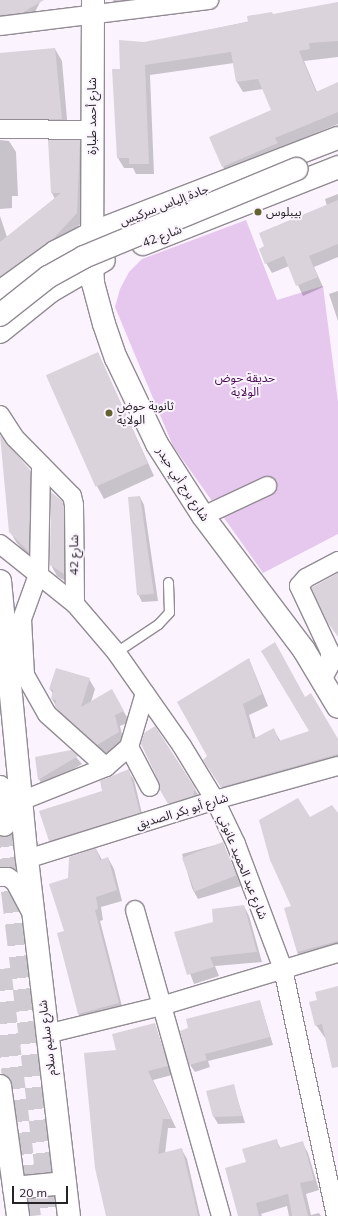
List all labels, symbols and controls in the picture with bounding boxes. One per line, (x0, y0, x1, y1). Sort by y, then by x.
street label: شارع أحمد طبارة (85, 77, 99, 155)
street label: جادة إلياس سركيس (117, 181, 211, 229)
place label: بيبلوس (266, 205, 302, 219)
marker: بيبلوس (253, 207, 263, 217)
street label: شارع 42 (140, 222, 184, 250)
park label: حديقة حوض الولاية (215, 371, 275, 399)
place label: ثانوية حوض الولاية (117, 399, 174, 427)
marker: ثانوية حوض الولاية (104, 408, 114, 418)
street label: شارع برج أبي حيدر (154, 444, 212, 524)
street label: شارع 42 (67, 535, 81, 575)
street label: شارع أبو بكر الصديق (134, 790, 230, 832)
street label: شارع عبد الحميد عانوتي (215, 813, 271, 921)
street label: شارع سليم سلام (35, 999, 59, 1077)
scale bar (14, 1178, 70, 1204)
text: 20 m (19, 1185, 47, 1200)

